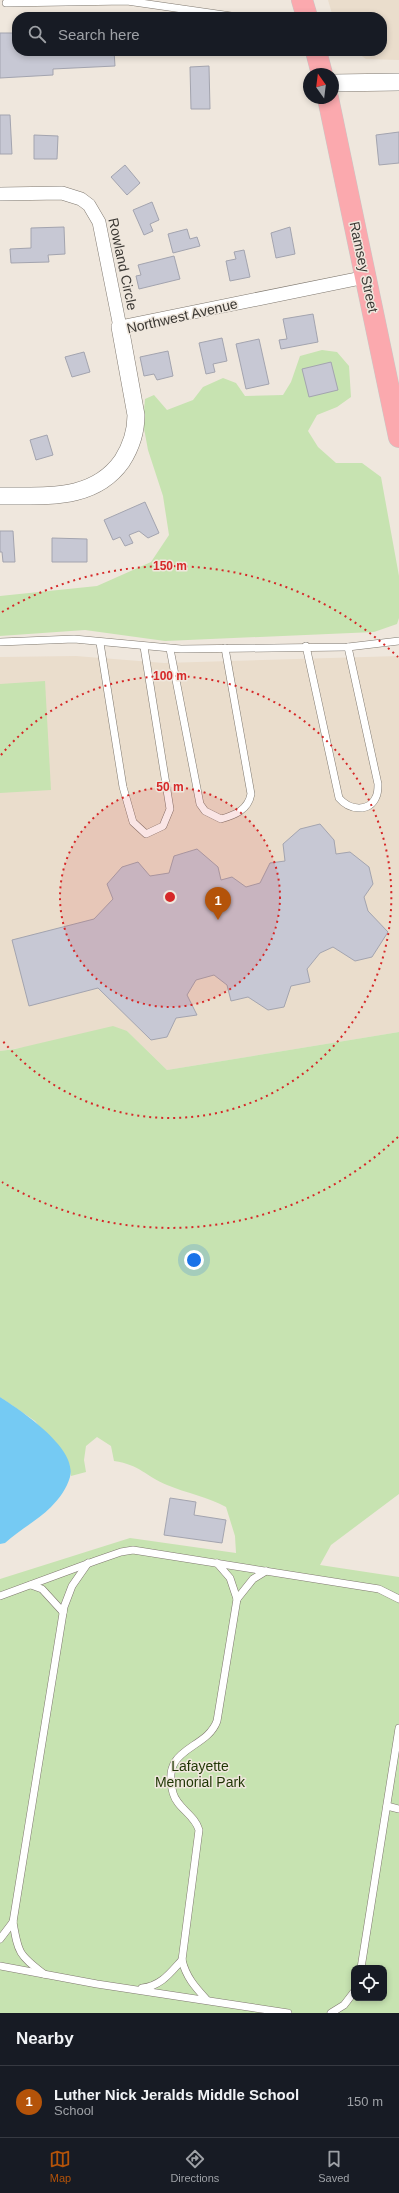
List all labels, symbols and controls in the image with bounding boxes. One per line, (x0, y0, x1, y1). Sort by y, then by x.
search box (12, 12, 387, 56)
icon: search (26, 23, 48, 45)
text: Search here (58, 26, 140, 43)
north arrow (303, 68, 339, 104)
street label: Rowland Circle (105, 216, 141, 312)
street label: Ramsey Street (347, 220, 381, 314)
street label: Northwest Avenue (125, 295, 239, 337)
text: 150 m (153, 559, 187, 573)
text: 100 m (153, 669, 187, 683)
text: 50 m (156, 780, 184, 794)
pin: 1 (205, 887, 231, 920)
centre of rings (163, 890, 177, 904)
your location (184, 1250, 204, 1270)
park label: Lafayette Memorial Park (155, 1758, 246, 1790)
map controls (351, 1965, 387, 2001)
button: locate (351, 1965, 387, 2001)
text: Nearby (16, 2029, 74, 2048)
text: Luther Nick Jeralds Middle School (54, 2086, 299, 2103)
text: 1 (25, 2094, 33, 2109)
text: 150 m (347, 2094, 383, 2109)
text: School (54, 2103, 94, 2118)
tab: Map (49, 2148, 71, 2184)
tab: Directions (170, 2148, 219, 2184)
tab: Saved (318, 2148, 349, 2184)

